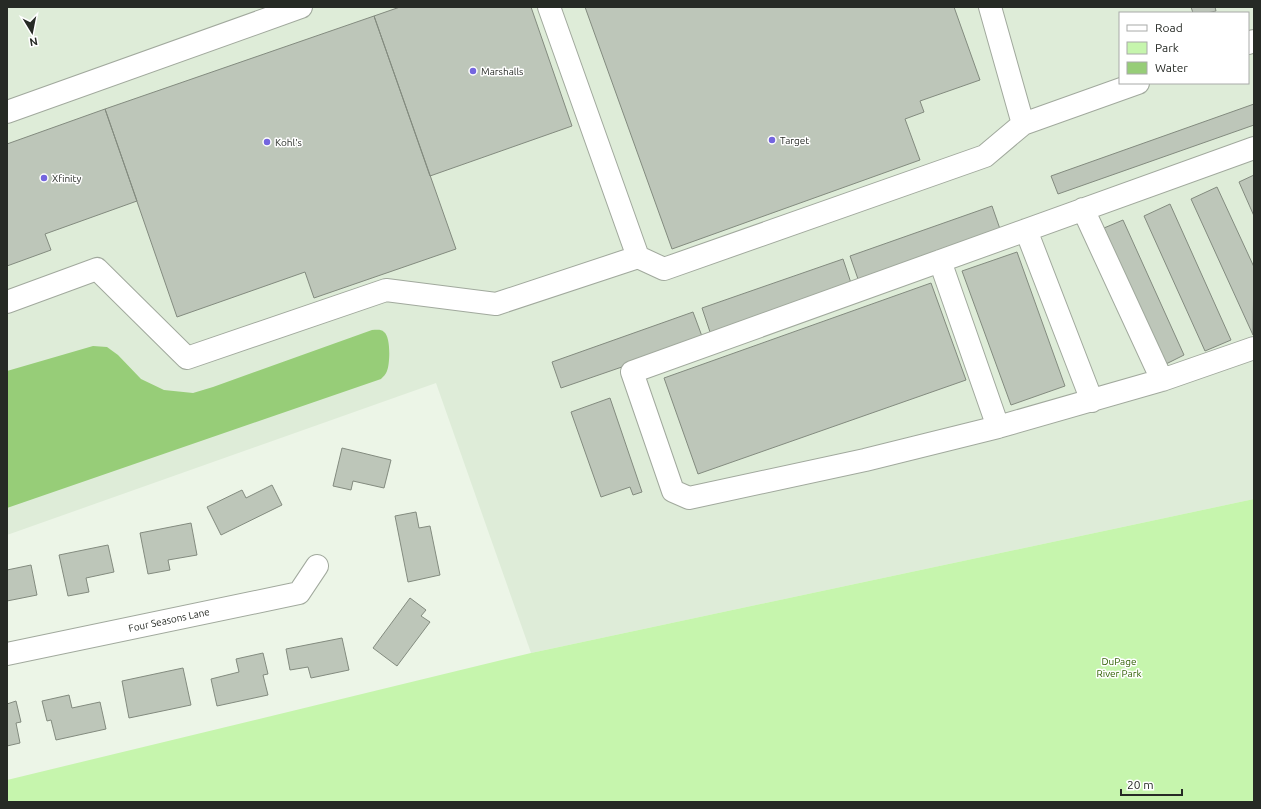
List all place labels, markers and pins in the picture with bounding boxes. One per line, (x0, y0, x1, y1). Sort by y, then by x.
marker: Marshalls (468, 66, 478, 76)
place label: Marshalls (481, 66, 523, 77)
marker: Target (767, 135, 777, 145)
place label: Target (780, 135, 809, 146)
marker: Kohl's (262, 137, 272, 147)
place label: Kohl's (275, 137, 302, 148)
marker: Xfinity (39, 173, 49, 183)
place label: Xfinity (52, 173, 81, 184)

